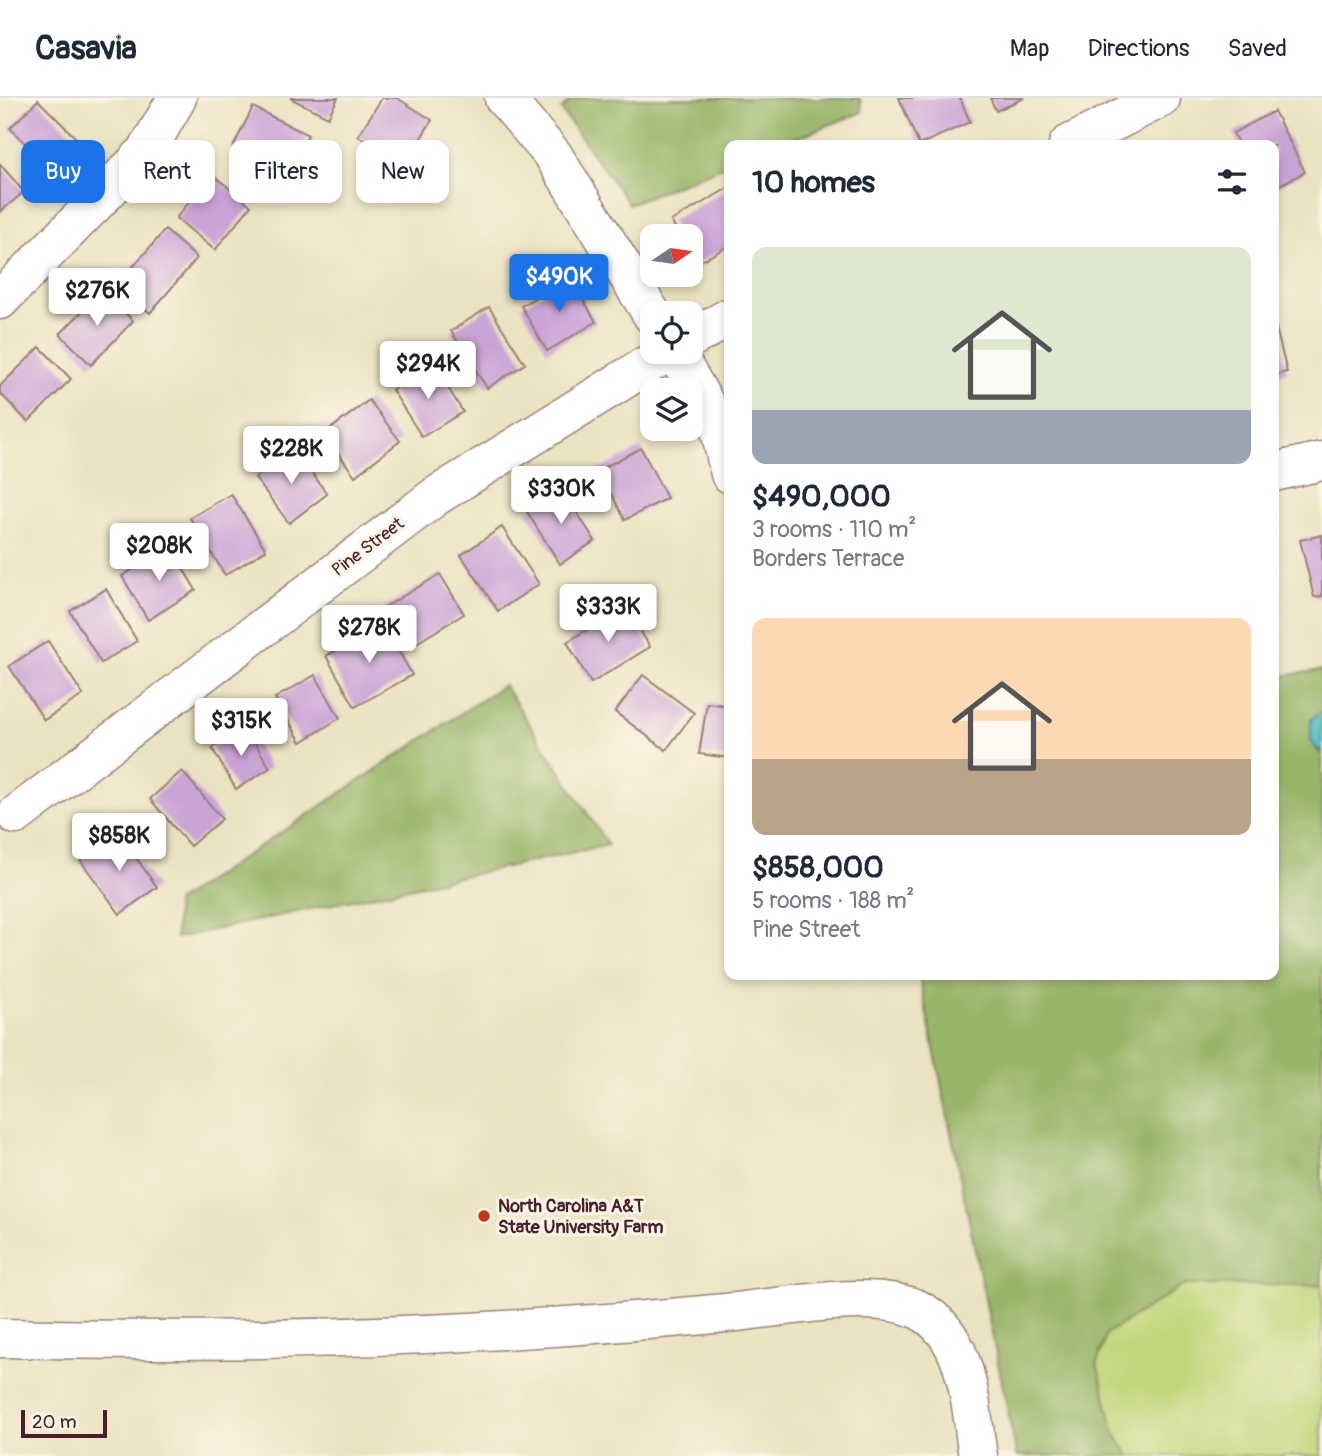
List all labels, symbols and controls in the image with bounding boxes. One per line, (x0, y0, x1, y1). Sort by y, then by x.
text: Casavia (35, 28, 137, 69)
text: Map (1010, 34, 1050, 63)
text: Directions (1088, 34, 1189, 63)
text: Saved (1227, 34, 1287, 63)
chip: Buy (21, 140, 105, 203)
chip: Rent (119, 140, 215, 203)
chip: Filters (229, 140, 342, 203)
chip: New (356, 140, 449, 203)
icon: filters (1213, 163, 1251, 201)
text: 10 homes (752, 164, 875, 201)
north arrow (640, 224, 704, 287)
map controls (640, 224, 703, 441)
pin: $490K (510, 254, 608, 314)
text: $490K (525, 262, 593, 291)
pin: $276K (48, 268, 146, 328)
text: $276K (65, 276, 129, 305)
icon: home (939, 292, 1065, 418)
button: locate (640, 301, 703, 364)
pin: $294K (379, 342, 477, 401)
text: $294K (396, 349, 460, 378)
button: layers (640, 378, 703, 441)
pin: $228K (242, 426, 340, 486)
text: $228K (259, 434, 323, 463)
pin: $330K (512, 466, 610, 526)
text: $330K (527, 474, 595, 503)
text: $490,000 (752, 478, 891, 515)
street label: Pine Street (327, 512, 409, 582)
text: 3 rooms · 110 m² (752, 515, 916, 544)
pin: $208K (110, 524, 208, 583)
text: $208K (126, 531, 192, 560)
text: Borders Terrace (752, 544, 904, 573)
pin: $333K (559, 584, 657, 644)
text: $333K (576, 592, 640, 621)
pin: $278K (320, 606, 418, 665)
text: $278K (338, 613, 400, 642)
icon: home (939, 663, 1065, 789)
pin: $315K (192, 698, 290, 758)
text: $315K (211, 706, 271, 735)
pin: $858K (70, 814, 168, 873)
text: $858K (88, 821, 150, 850)
text: $858,000 (752, 849, 884, 886)
text: 5 rooms · 188 m² (752, 886, 914, 915)
text: Pine Street (752, 915, 860, 944)
place label: North Carolina A&T State University Farm (498, 1195, 664, 1239)
marker: North Carolina A&T State University Farm (476, 1208, 492, 1224)
scale bar (21, 1407, 107, 1439)
text: 20 m (32, 1410, 77, 1434)

